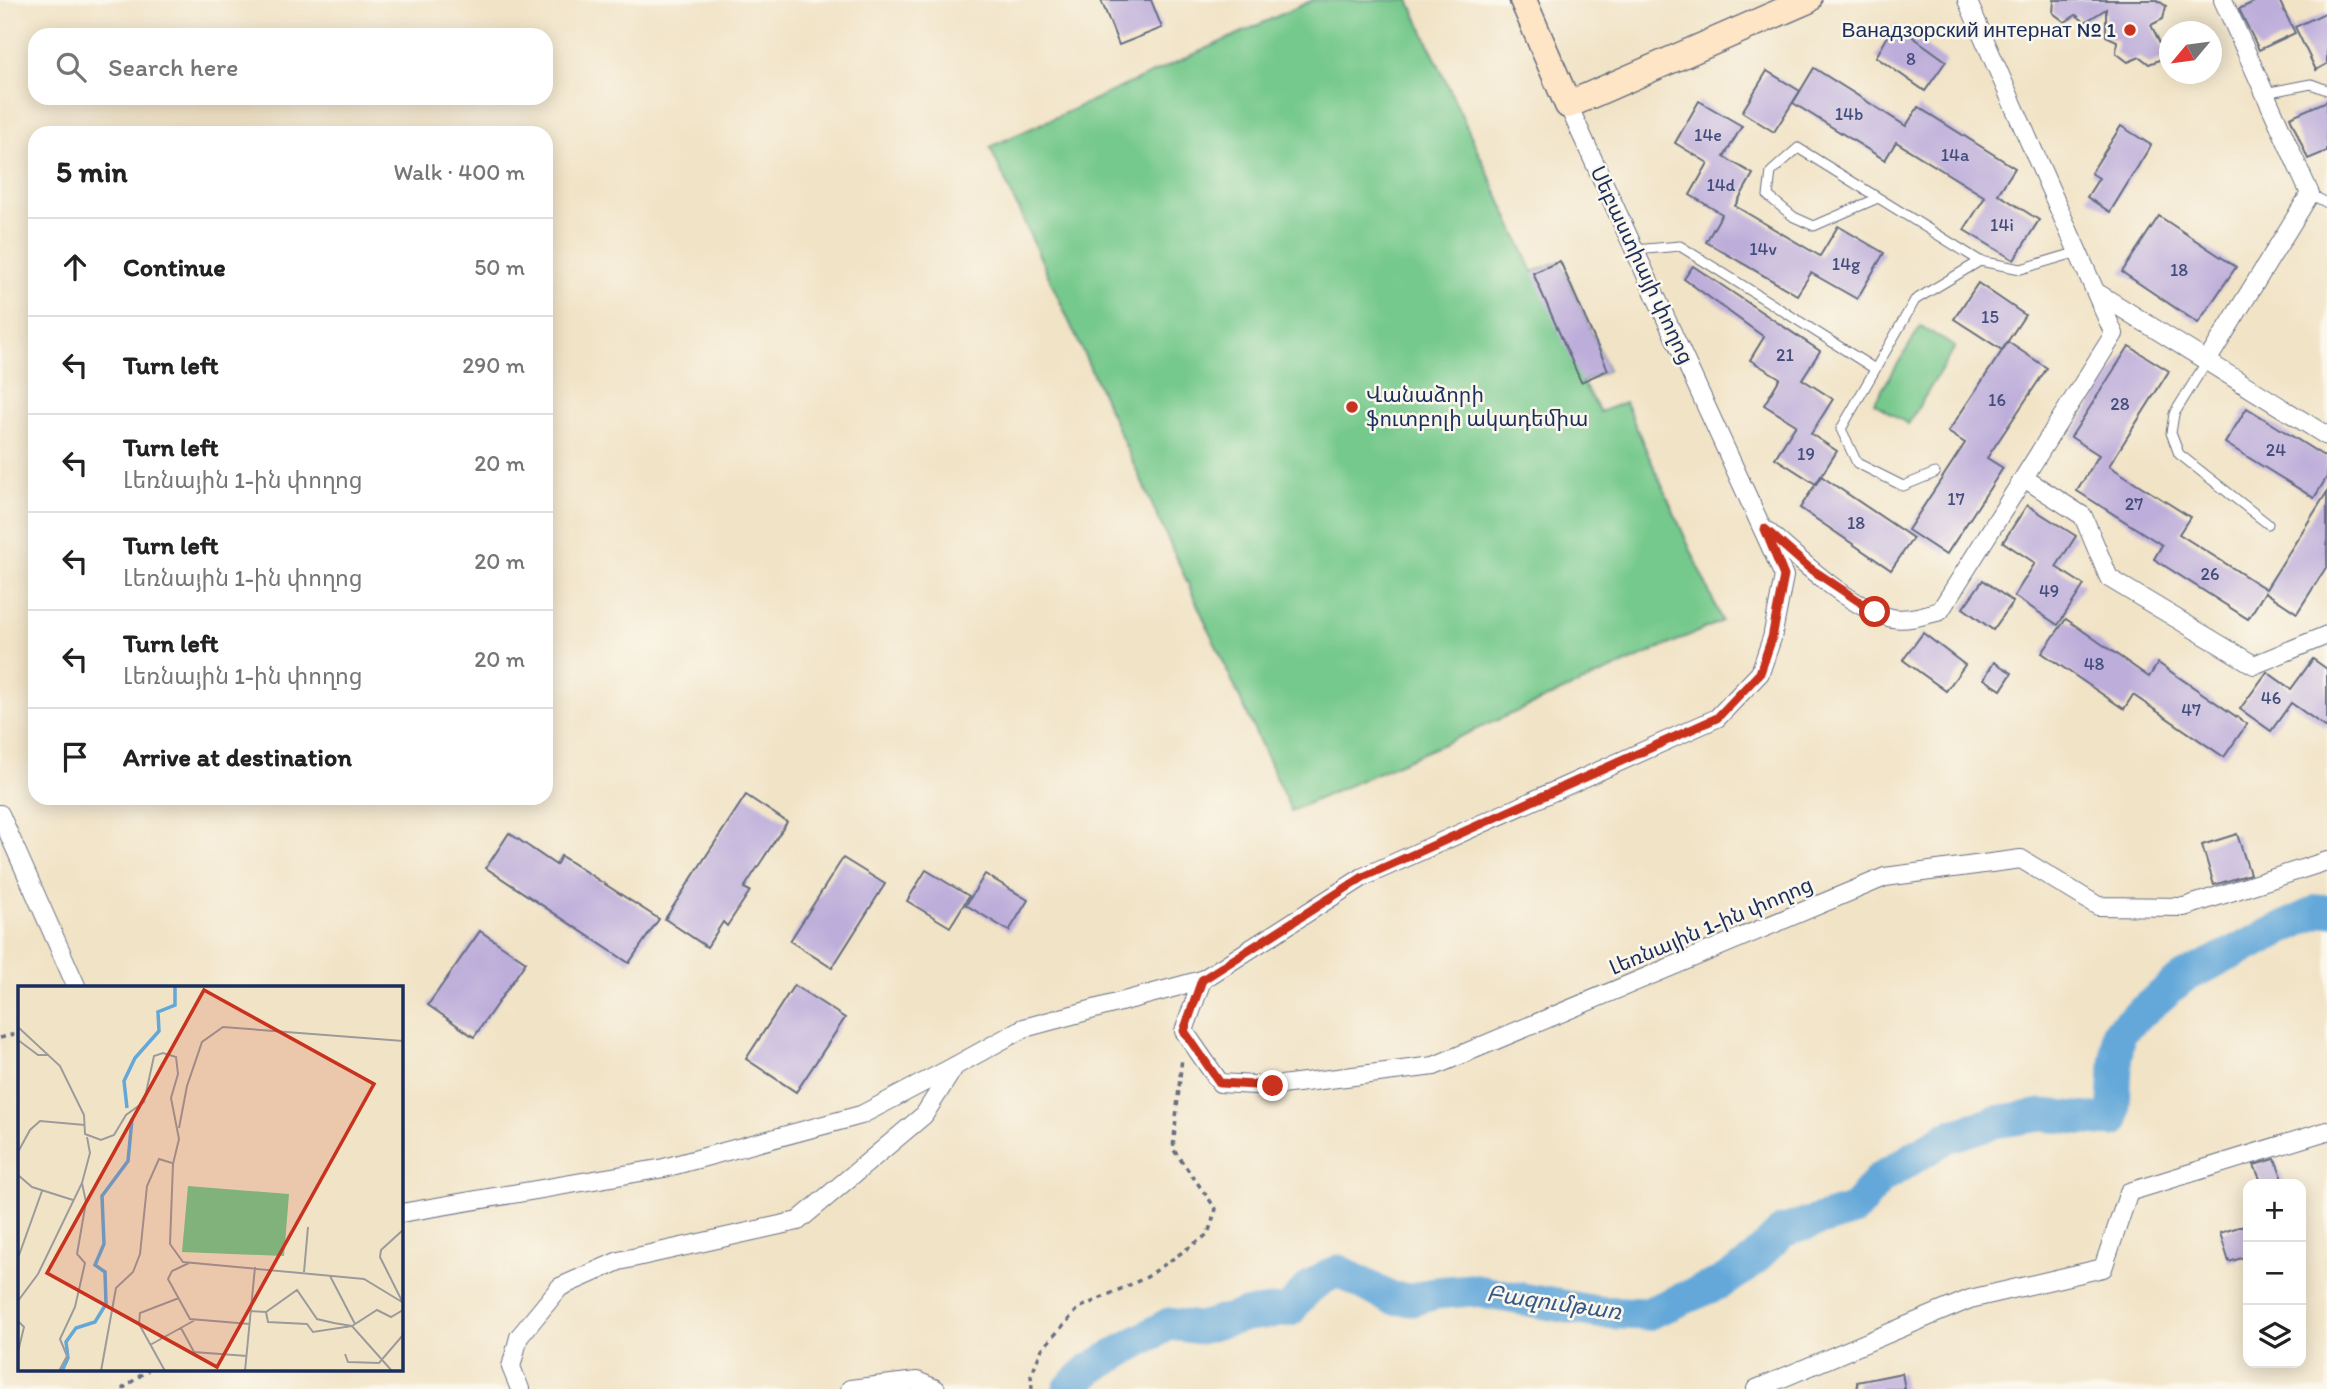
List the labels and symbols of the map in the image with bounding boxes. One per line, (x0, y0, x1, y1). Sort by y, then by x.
place label: Ванадзорский интернат № 1 (1842, 17, 2116, 42)
north arrow (2159, 21, 2222, 84)
marker: Ванадзорский интернат № 1 (2122, 22, 2138, 38)
house number: 8 (1906, 48, 1916, 70)
house number: 14b (1835, 103, 1863, 125)
house number: 14e (1694, 124, 1722, 146)
house number: 14a (1941, 144, 1970, 166)
street label: Սեբաստիայի փողոց (1586, 162, 1699, 368)
house number: 14d (1706, 174, 1736, 196)
house number: 14i (1990, 214, 2014, 236)
house number: 14v (1749, 238, 1777, 260)
house number: 14g (1832, 253, 1861, 275)
house number: 18 (2170, 259, 2188, 281)
house number: 15 (1981, 306, 1999, 328)
house number: 21 (1776, 344, 1794, 366)
place label: Վանաձորի ֆուտբոլի ակադեմիա (1366, 382, 1588, 431)
house number: 16 (1988, 389, 2006, 411)
house number: 28 (2110, 393, 2130, 415)
marker: Վանաձորի ֆուտբոլի ակադեմիա (1344, 399, 1360, 415)
house number: 24 (2266, 439, 2286, 461)
house number: 19 (1797, 443, 1815, 465)
house number: 17 (1947, 488, 1965, 510)
house number: 27 (2125, 493, 2143, 515)
house number: 18 (1847, 512, 1865, 534)
house number: 26 (2201, 563, 2220, 585)
house number: 49 (2039, 580, 2059, 602)
route start (1859, 596, 1890, 627)
house number: 48 (2084, 653, 2104, 675)
house number: 46 (2261, 687, 2281, 709)
house number: 47 (2181, 699, 2201, 721)
street label: Լեռնային 1-ին փողոց (1605, 871, 1816, 980)
inset map (18, 986, 402, 1372)
route end (1257, 1070, 1288, 1101)
water label: Բազումթառ (1485, 1279, 1624, 1325)

